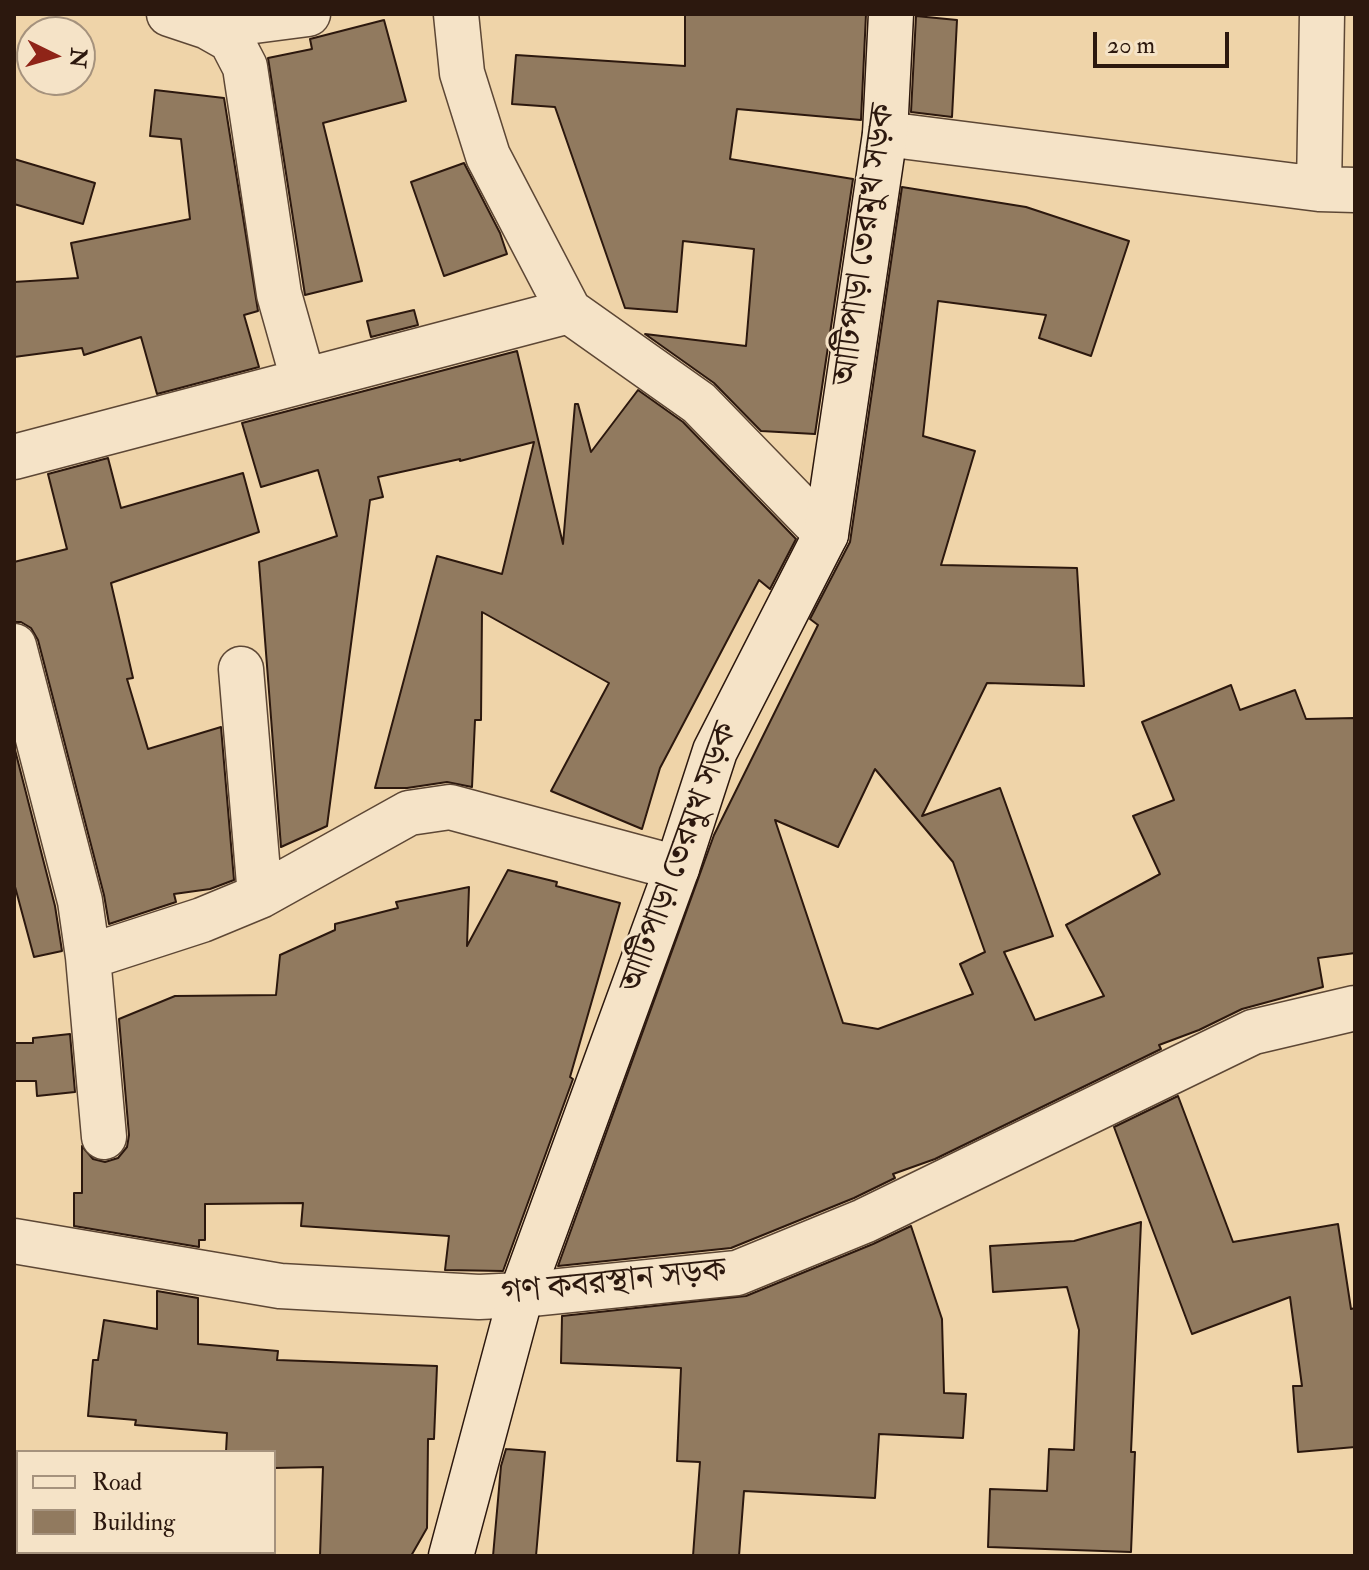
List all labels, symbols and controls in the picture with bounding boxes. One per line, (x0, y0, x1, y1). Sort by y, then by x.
north arrow (16, 16, 96, 96)
scale bar (1097, 16, 1233, 66)
text: 20 m (1107, 30, 1155, 61)
text: N (63, 47, 93, 69)
street label: আটিপাড়া তেরমুখ সড়ক (826, 101, 906, 389)
street label: আটিপাড়া তেরমুখ সড়ক (613, 717, 749, 999)
street label: গণ কবরস্থান সড়ক (500, 1252, 728, 1316)
legend (16, 1450, 276, 1554)
text: Road (92, 1467, 142, 1498)
text: Building (92, 1507, 175, 1538)

